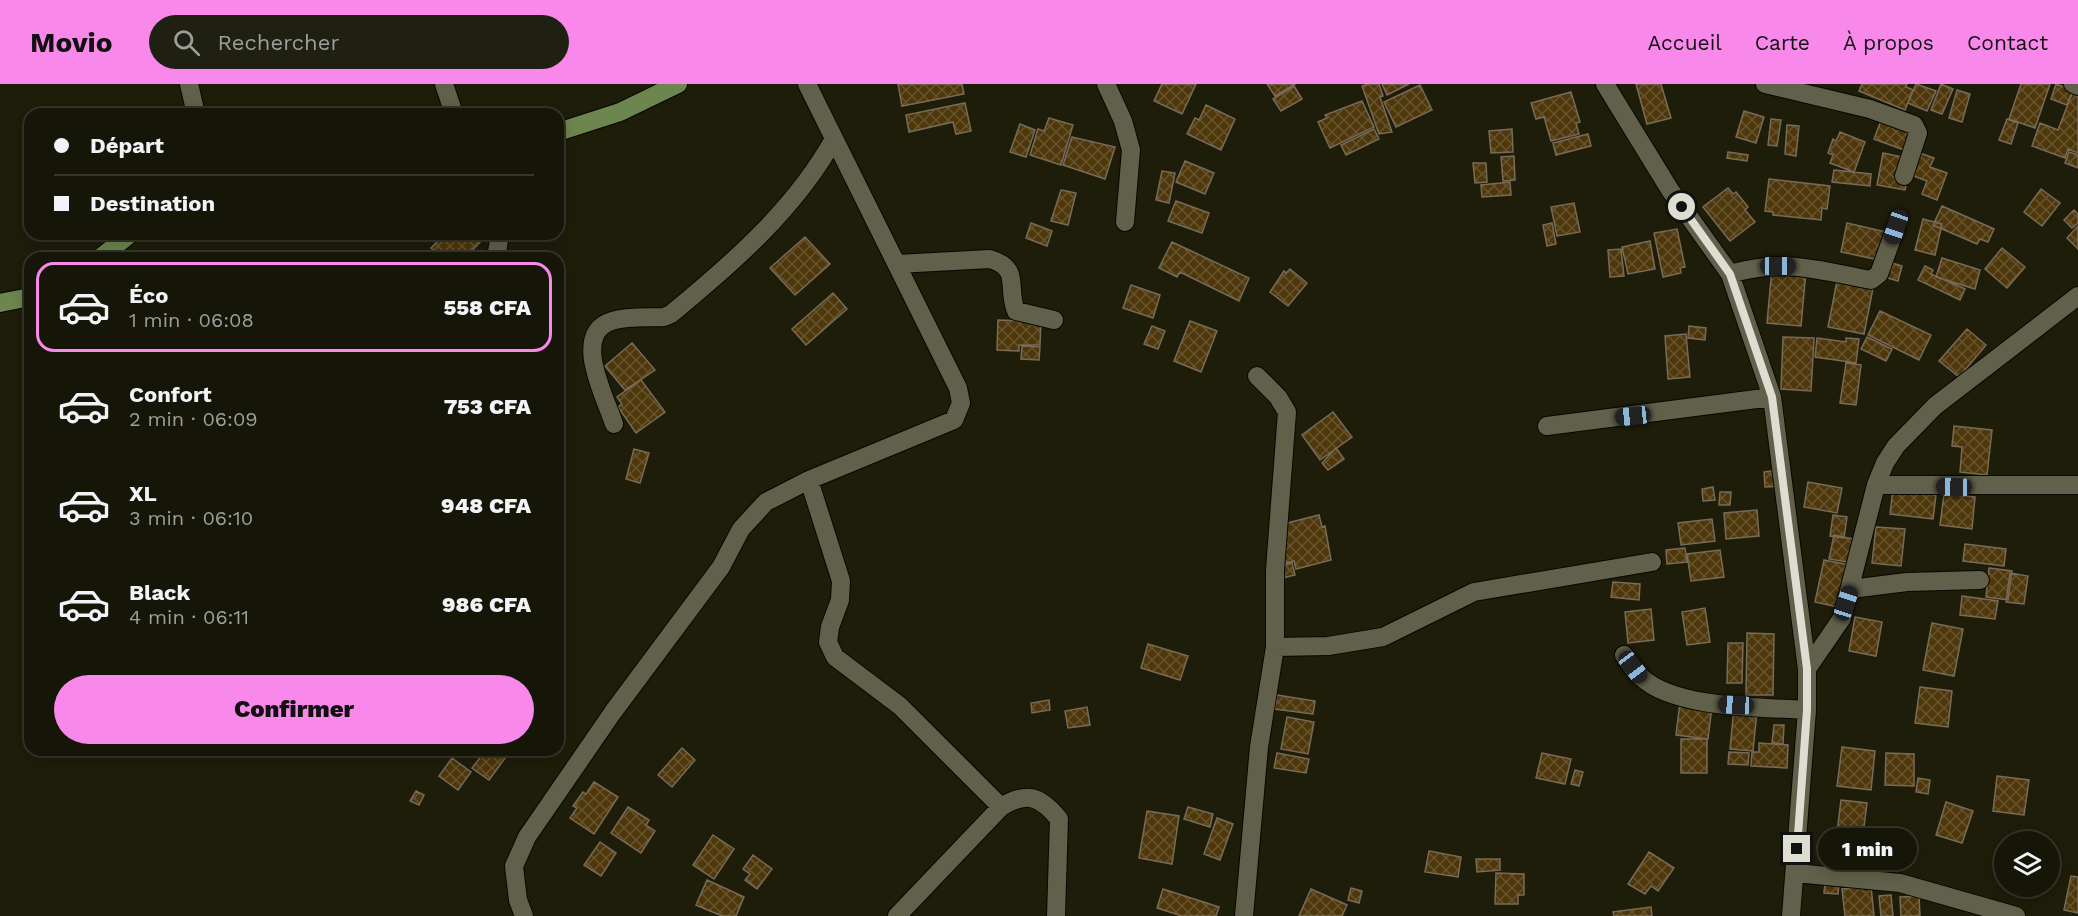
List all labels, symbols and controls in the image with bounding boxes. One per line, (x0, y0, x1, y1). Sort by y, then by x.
search box (149, 15, 569, 69)
text: Movio (30, 26, 113, 59)
icon: search (170, 26, 203, 59)
text: Rechercher (218, 30, 339, 55)
text: Accueil (1647, 30, 1722, 55)
text: Carte (1755, 30, 1810, 55)
text: À propos (1843, 30, 1934, 55)
text: Contact (1967, 30, 2048, 55)
text: Départ (90, 133, 164, 158)
text: Destination (90, 191, 215, 216)
route start (1668, 193, 1695, 220)
car (1882, 207, 1910, 247)
car (1760, 257, 1796, 275)
icon: car (57, 280, 111, 334)
text: Éco (129, 283, 168, 308)
text: 558 CFA (443, 295, 531, 320)
text: 1 min · 06:08 (129, 308, 254, 332)
icon: car (57, 379, 111, 433)
text: Confort (129, 382, 212, 407)
text: 753 CFA (444, 394, 531, 419)
car (1614, 405, 1652, 427)
text: 2 min · 06:09 (129, 407, 258, 431)
icon: car (57, 478, 111, 532)
car (1936, 478, 1972, 496)
text: XL (129, 481, 157, 506)
text: 948 CFA (441, 493, 531, 518)
text: 3 min · 06:10 (129, 506, 253, 530)
icon: car (57, 577, 111, 631)
text: Black (129, 580, 190, 605)
car (1832, 583, 1860, 623)
text: 986 CFA (442, 592, 531, 617)
text: 4 min · 06:11 (129, 605, 249, 629)
car (1615, 647, 1651, 687)
button: Confirmer (54, 675, 534, 744)
car (1718, 695, 1754, 715)
callout: 1 min (1818, 828, 1917, 870)
map controls (1994, 831, 2060, 897)
button: layers (1994, 831, 2060, 897)
route end (1783, 835, 1810, 862)
text: 1 min (1842, 837, 1893, 861)

